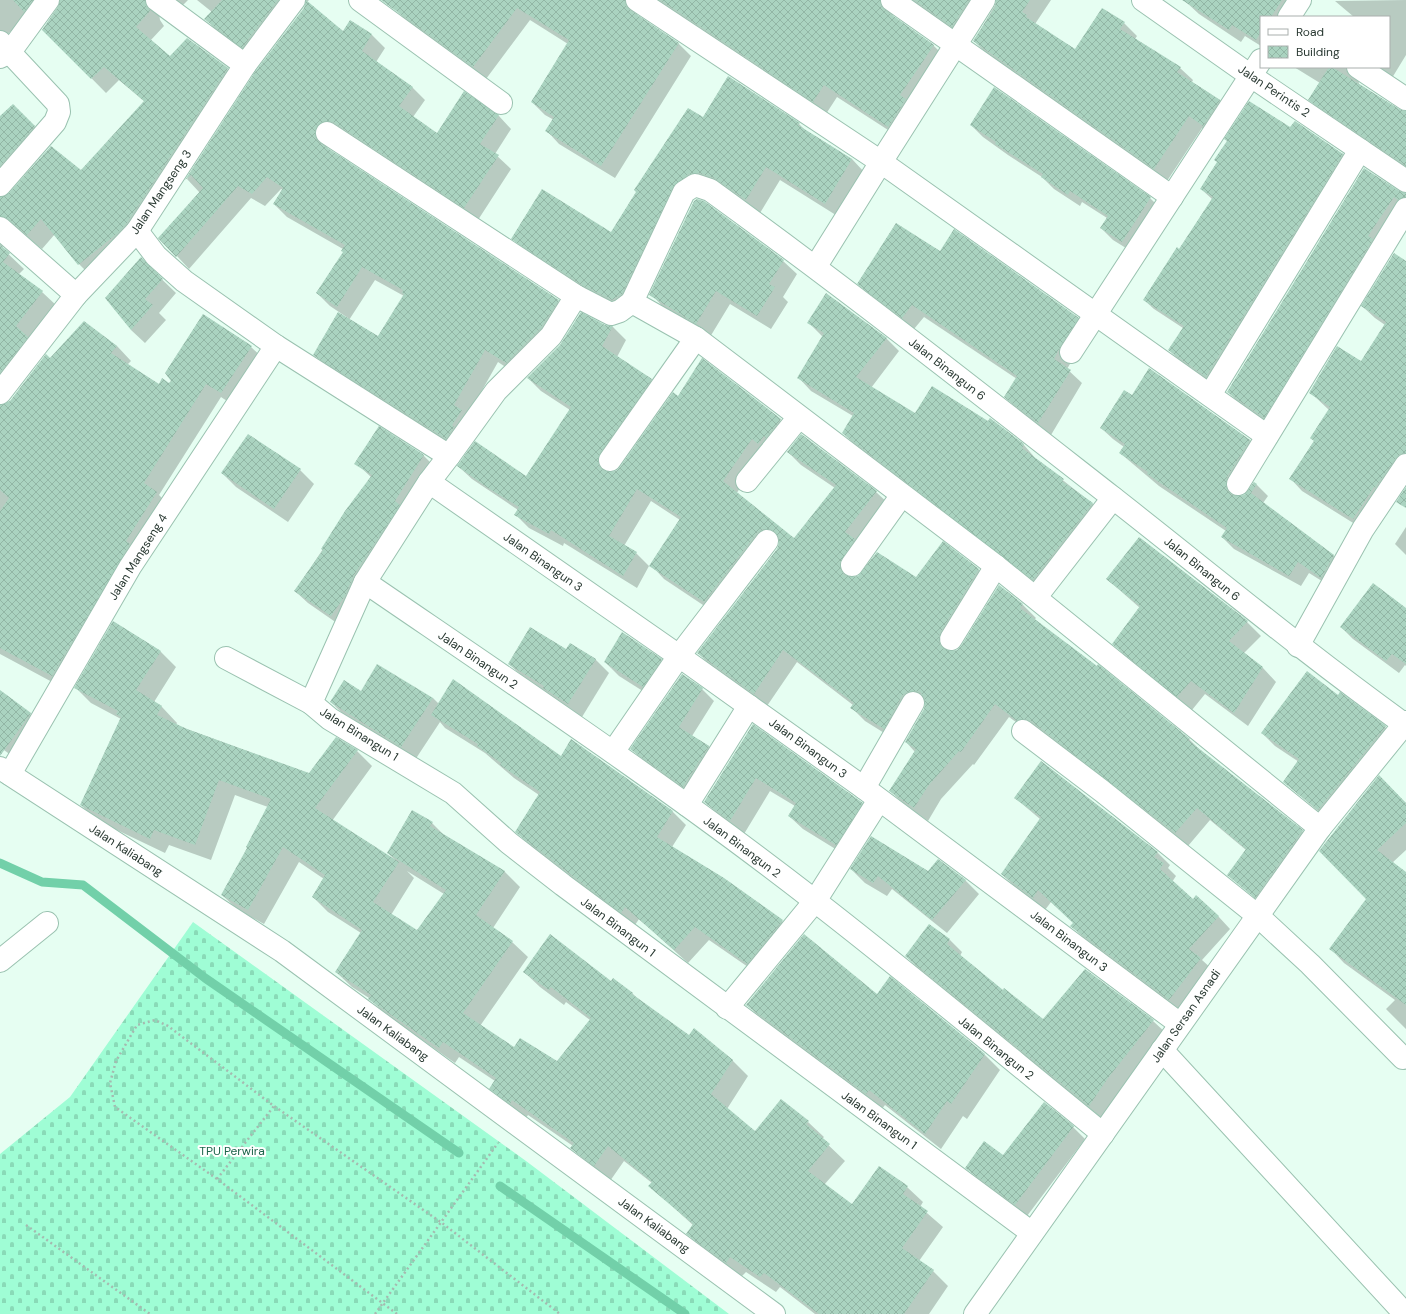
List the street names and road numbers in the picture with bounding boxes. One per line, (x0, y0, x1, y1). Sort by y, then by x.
street label: Jalan Perintis 2 (1235, 61, 1313, 121)
street label: Jalan Mangseng 3 (127, 147, 195, 237)
street label: Jalan Binangun 6 (905, 334, 989, 404)
street label: Jalan Mangseng 4 (105, 511, 171, 603)
street label: Jalan Binangun 3 (500, 529, 586, 595)
street label: Jalan Binangun 6 (1161, 533, 1243, 605)
street label: Jalan Binangun 2 (435, 627, 521, 693)
street label: Jalan Binangun 1 (317, 703, 401, 765)
street label: Jalan Binangun 3 (766, 714, 850, 782)
street label: Jalan Binangun 2 (700, 813, 784, 881)
street label: Jalan Kaliabang (86, 820, 166, 880)
street label: Jalan Binangun 1 (577, 894, 659, 960)
street label: Jalan Binangun 3 (1027, 907, 1111, 975)
street label: Jalan Sersan Asnadi (1148, 966, 1224, 1066)
street label: Jalan Kaliabang (354, 1002, 432, 1065)
street label: Jalan Binangun 2 (955, 1013, 1037, 1083)
street label: Jalan Binangun 1 (838, 1087, 920, 1153)
street label: Jalan Kaliabang (615, 1194, 693, 1257)

